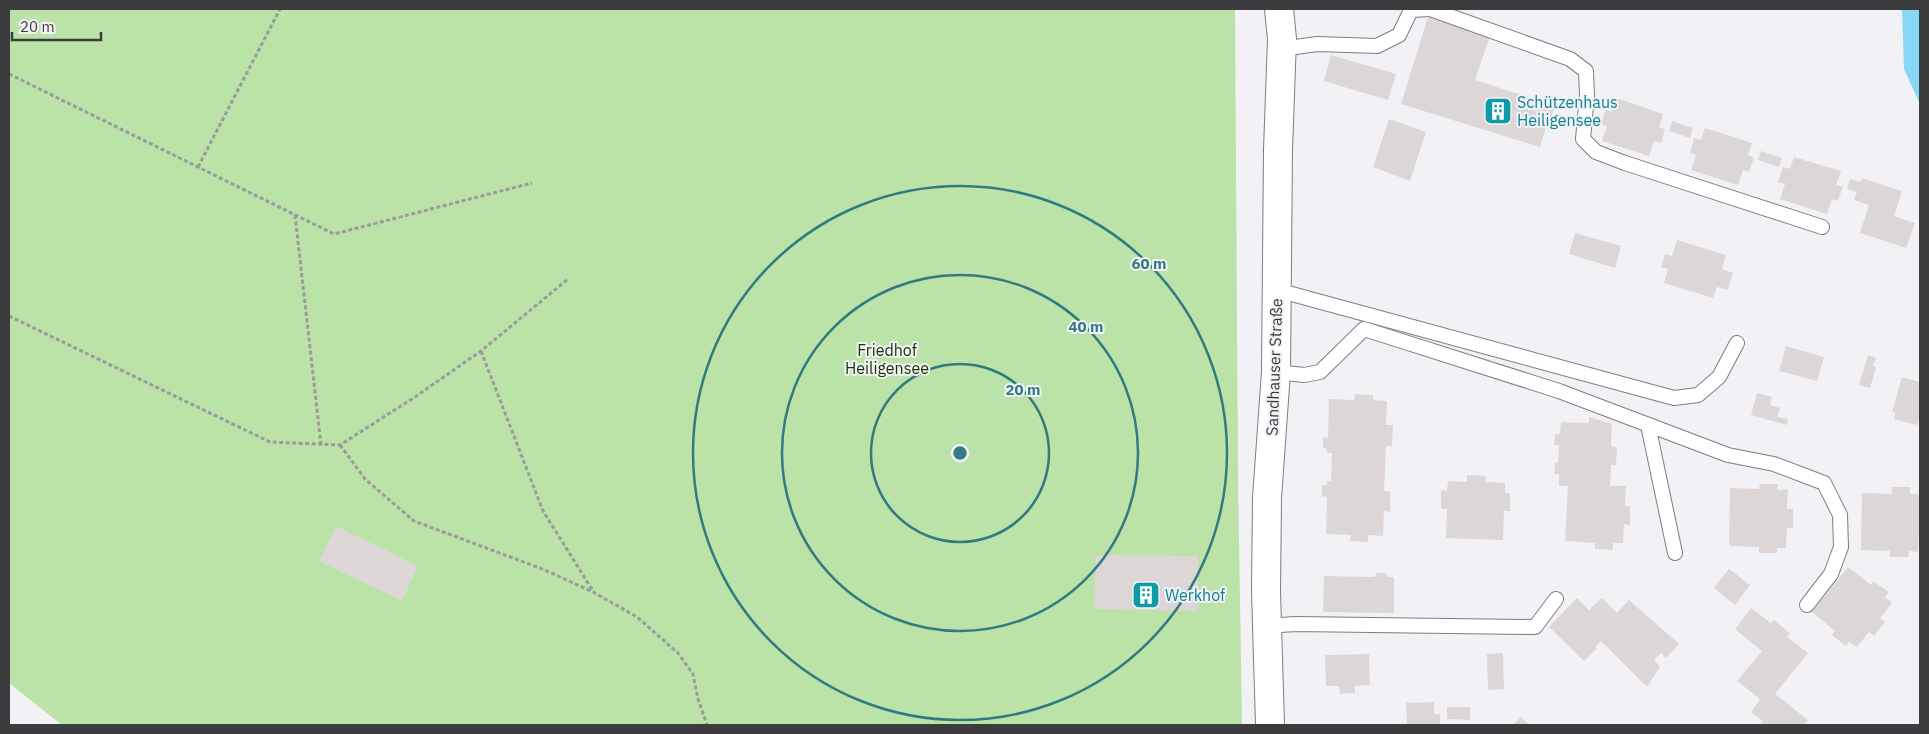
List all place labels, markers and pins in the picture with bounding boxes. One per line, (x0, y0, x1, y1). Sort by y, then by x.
place label: Schützenhaus Heiligensee (1517, 92, 1618, 130)
building icon: Schützenhaus Heiligensee (1483, 96, 1513, 126)
centre of rings (951, 444, 969, 462)
building icon: Werkhof (1131, 580, 1161, 610)
place label: Werkhof (1165, 585, 1225, 605)

